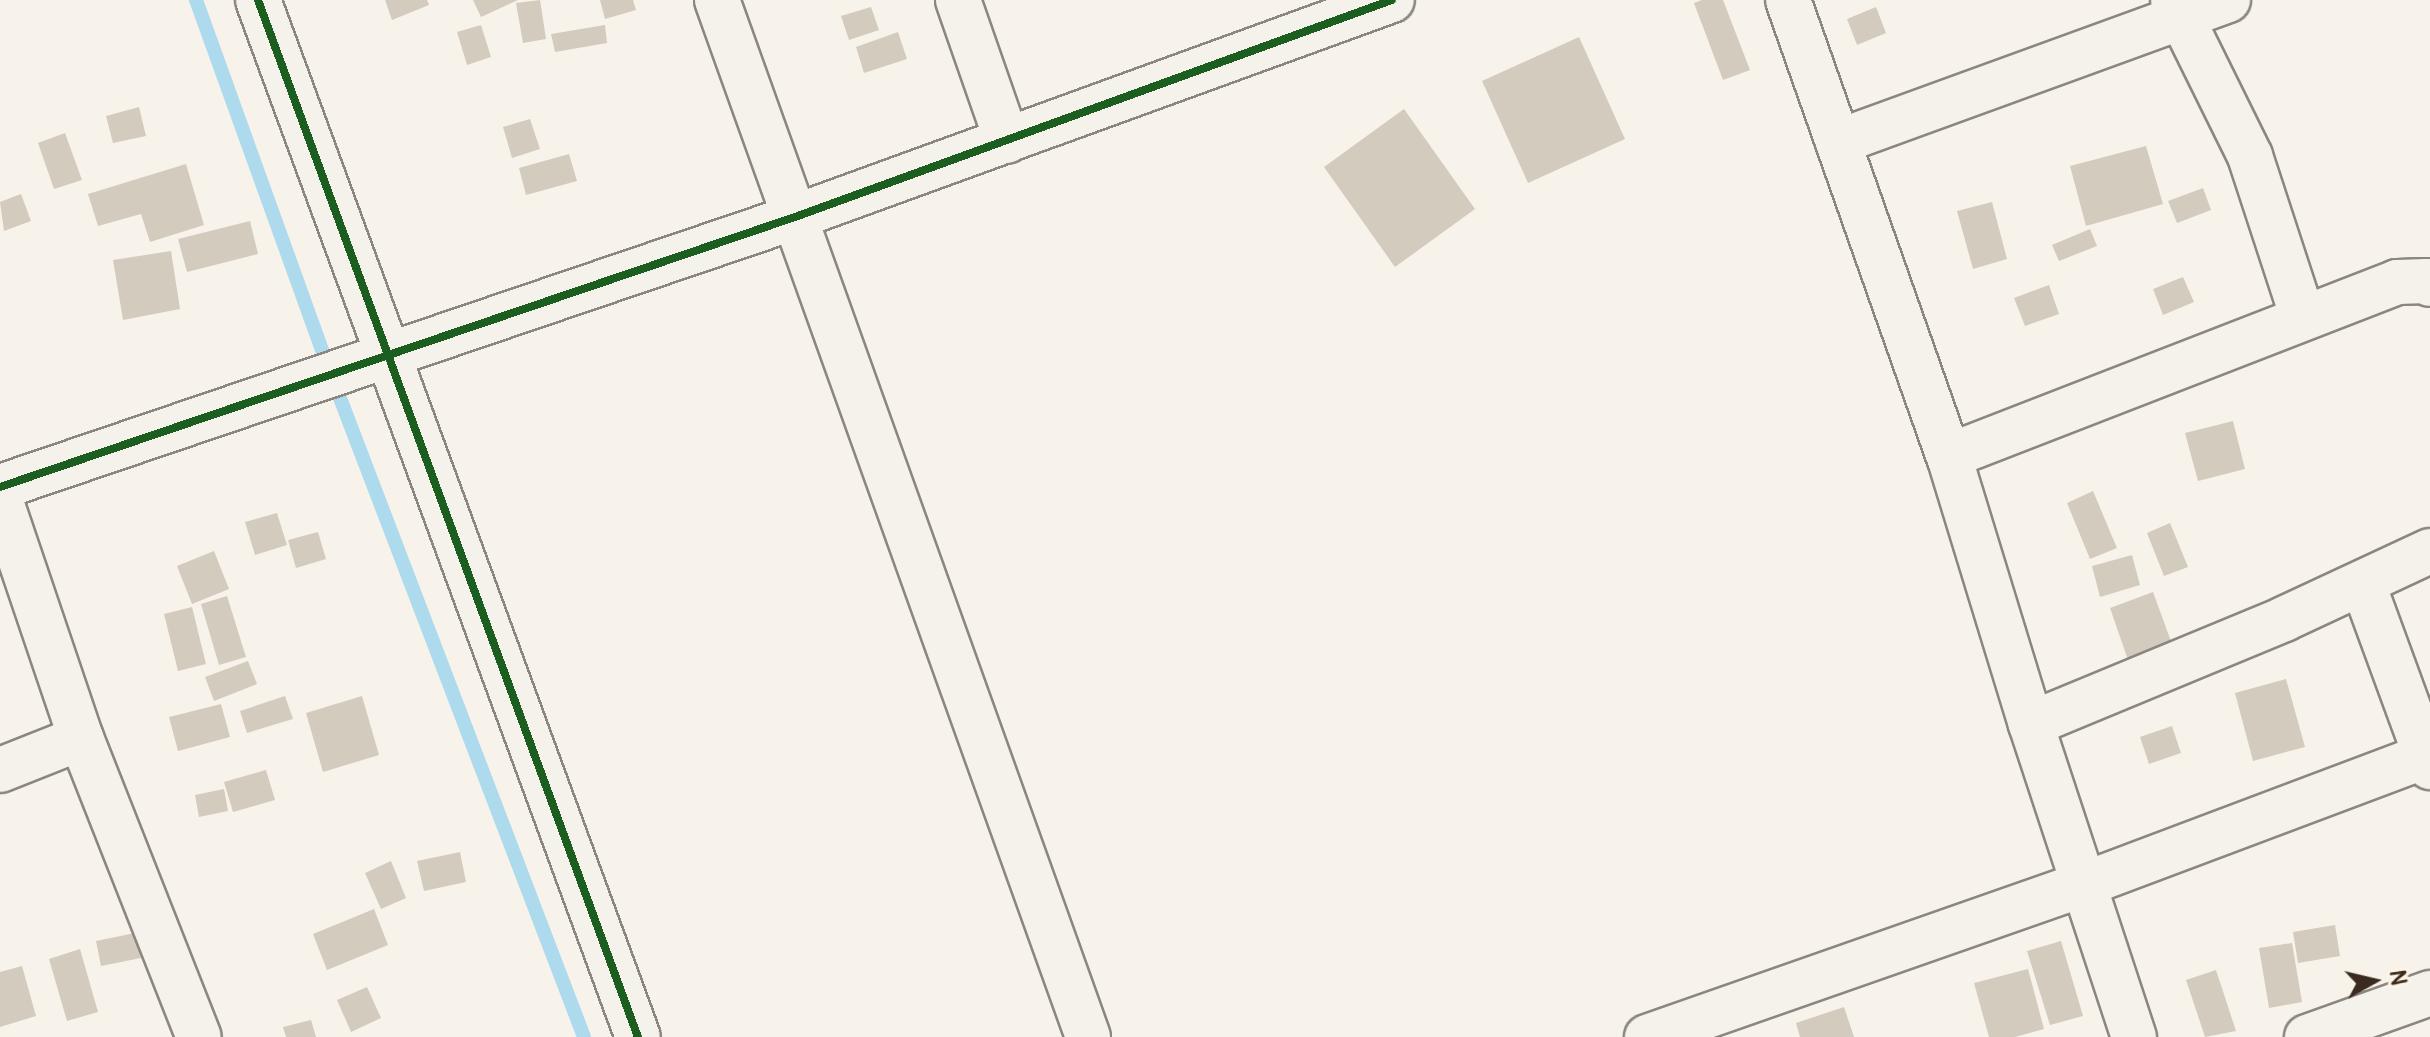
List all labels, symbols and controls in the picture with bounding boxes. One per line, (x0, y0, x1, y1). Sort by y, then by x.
north arrow (2334, 941, 2414, 1021)
text: N (2383, 968, 2413, 987)

